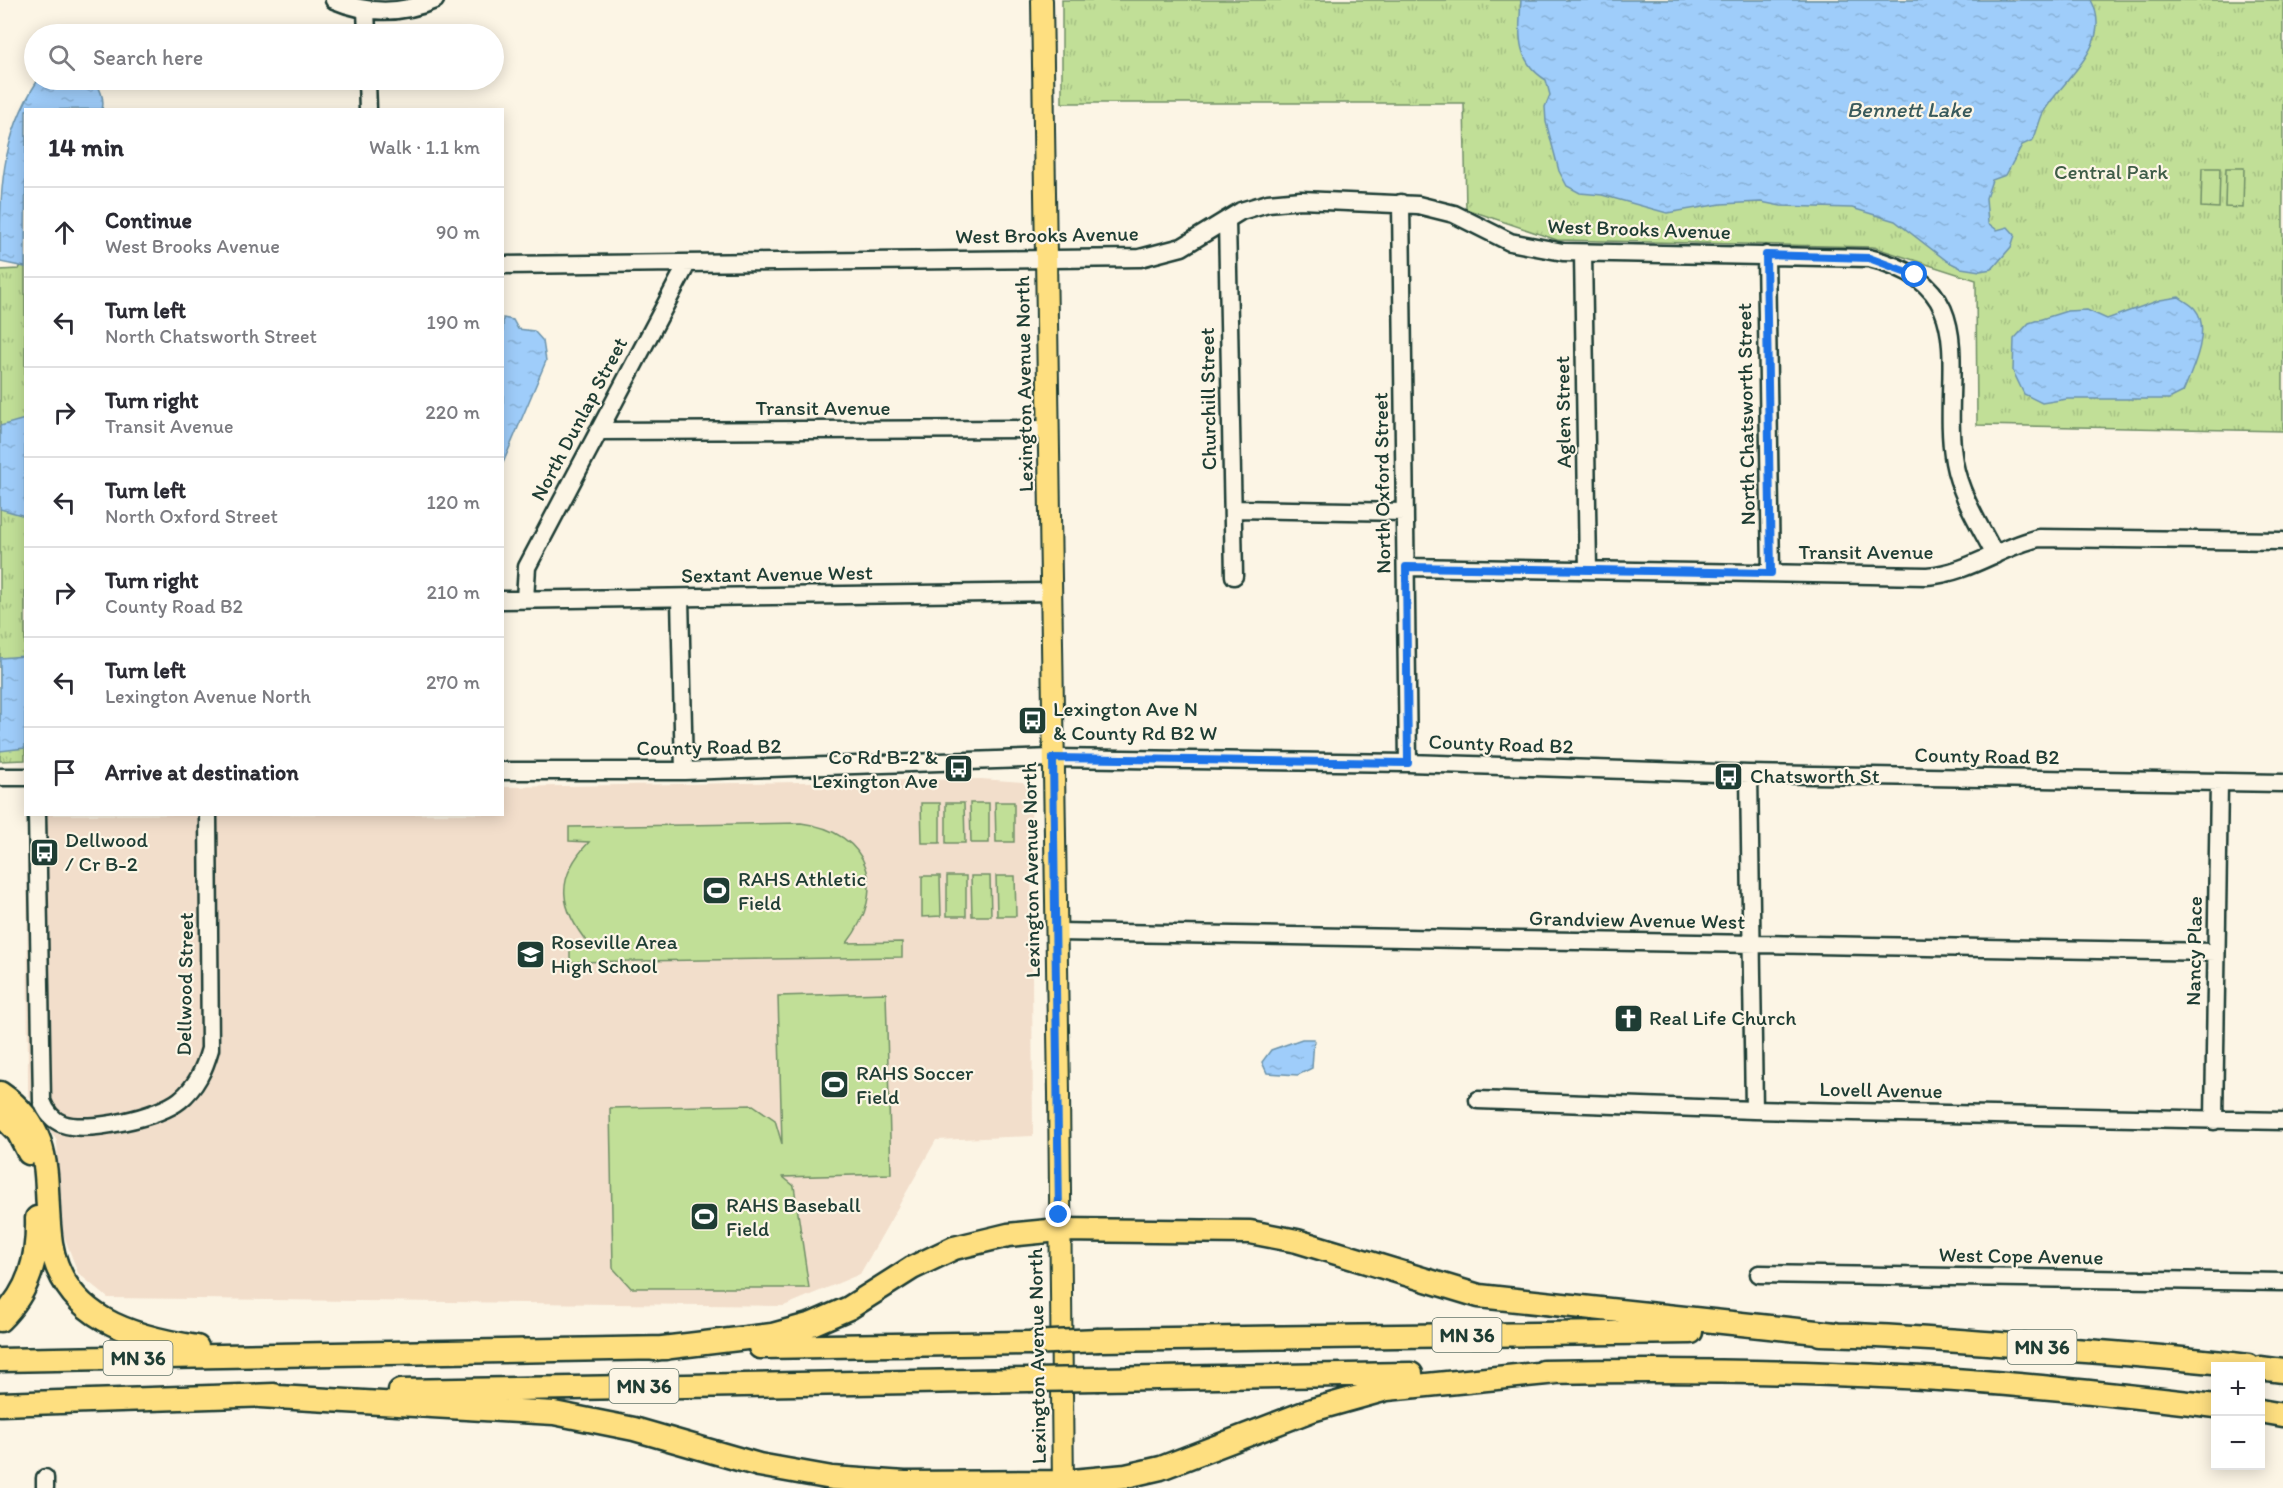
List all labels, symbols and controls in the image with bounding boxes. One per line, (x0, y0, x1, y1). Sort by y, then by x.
search box (24, 24, 504, 90)
icon: search (45, 41, 78, 74)
text: Search here (93, 44, 203, 71)
water label: Bennett Lake (1847, 96, 1973, 123)
text: 14 min (48, 131, 124, 163)
text: Walk · 1.1 km (369, 135, 480, 159)
park label: Central Park (2054, 159, 2168, 184)
text: Continue (105, 207, 192, 234)
street label: West Brooks Avenue (1547, 213, 1731, 244)
icon: ahead (48, 216, 81, 249)
text: 90 m (436, 220, 480, 244)
street label: West Brooks Avenue (955, 220, 1139, 249)
text: West Brooks Avenue (105, 234, 280, 258)
route start (1901, 261, 1927, 287)
street label: Lexington Avenue North (1009, 275, 1038, 492)
text: Turn left (105, 297, 186, 324)
street label: North Chatsworth Street (1731, 302, 1760, 526)
icon: left (48, 306, 81, 339)
text: 190 m (427, 310, 480, 334)
text: North Chatsworth Street (105, 324, 317, 348)
street label: Churchill Street (1194, 327, 1221, 471)
street label: North Dunlap Street (525, 333, 632, 505)
street label: Aglen Street (1549, 355, 1576, 468)
text: Turn right (105, 387, 199, 414)
street label: North Oxford Street (1367, 392, 1396, 574)
street label: Transit Avenue (756, 395, 891, 420)
icon: right (48, 396, 81, 429)
text: 220 m (425, 400, 480, 424)
text: Transit Avenue (105, 414, 234, 438)
text: Turn left (105, 477, 186, 504)
icon: left (48, 486, 81, 519)
text: 120 m (427, 490, 480, 514)
text: North Oxford Street (105, 504, 278, 528)
street label: Transit Avenue (1799, 539, 1934, 564)
street label: Sextant Avenue West (681, 559, 873, 588)
text: Turn right (105, 567, 199, 594)
icon: right (48, 576, 81, 609)
text: 210 m (427, 580, 480, 604)
text: County Road B2 (105, 594, 243, 618)
text: Turn left (105, 657, 186, 684)
icon: left (48, 666, 81, 699)
text: 270 m (426, 670, 480, 694)
text: Lexington Avenue North (105, 684, 311, 708)
place label: Lexington Ave N & County Rd B2 W (1053, 696, 1217, 745)
bus stop icon: Lexington Ave N & County Rd B2 W (1016, 705, 1048, 737)
street label: County Road B2 (1428, 728, 1574, 759)
street label: County Road B2 (636, 733, 782, 760)
street label: County Road B2 (1914, 742, 2060, 769)
place label: Co Rd B-2 & Lexington Ave (812, 744, 938, 793)
bus stop icon: Co Rd B-2 & Lexington Ave (943, 753, 975, 785)
icon: arrive (48, 756, 81, 789)
text: Arrive at destination (105, 759, 299, 786)
bus stop icon: Chatsworth St (1713, 760, 1745, 792)
street label: Lexington Avenue North (1016, 761, 1045, 978)
place label: Chatsworth St (1750, 763, 1880, 788)
place label: Dellwood / Cr B-2 (65, 827, 148, 876)
bus stop icon: Dellwood / Cr B-2 (28, 836, 60, 868)
place label: RAHS Athletic Field (738, 866, 866, 915)
sports icon: RAHS Athletic Field (701, 875, 733, 907)
street label: Nancy Place (2180, 896, 2207, 1006)
street label: Grandview Avenue West (1529, 905, 1746, 934)
street label: Dellwood Street (171, 912, 198, 1056)
place label: Roseville Area High School (551, 929, 678, 978)
school or university icon: Roseville Area High School (514, 938, 546, 970)
church icon: Real Life Church (1612, 1002, 1644, 1034)
place label: Real Life Church (1649, 1005, 1796, 1030)
place label: RAHS Soccer Field (856, 1060, 974, 1109)
sports icon: RAHS Soccer Field (819, 1069, 851, 1101)
street label: Lovell Avenue (1819, 1076, 1943, 1103)
place label: RAHS Baseball Field (726, 1192, 861, 1241)
sports icon: RAHS Baseball Field (689, 1201, 721, 1233)
route end (1045, 1201, 1071, 1227)
street label: West Cope Avenue (1938, 1242, 2104, 1269)
street label: Lexington Avenue North (1022, 1247, 1051, 1464)
road number: MN 36 (1432, 1318, 1502, 1352)
road number: MN 36 (2008, 1330, 2076, 1364)
road number: MN 36 (104, 1341, 172, 1375)
map controls (2211, 1362, 2265, 1470)
button: + (2211, 1362, 2265, 1416)
road number: MN 36 (610, 1369, 678, 1403)
button: − (2211, 1416, 2265, 1470)

